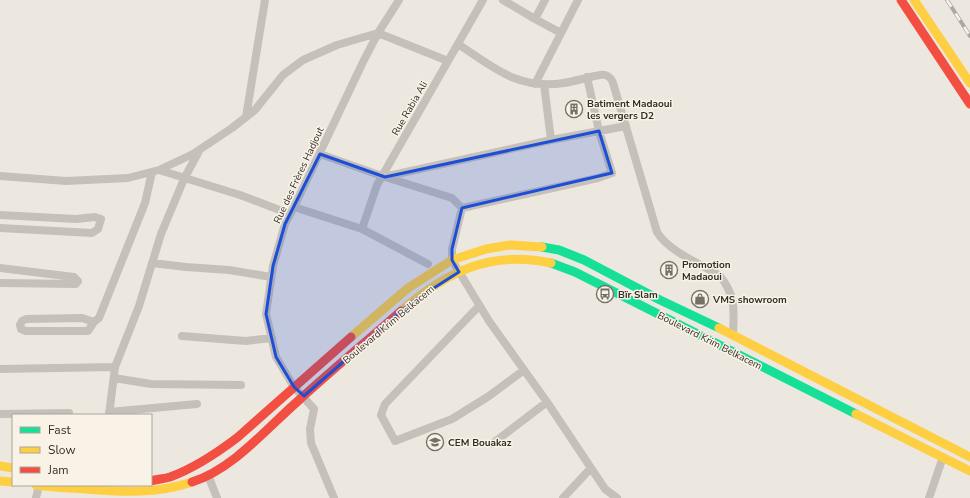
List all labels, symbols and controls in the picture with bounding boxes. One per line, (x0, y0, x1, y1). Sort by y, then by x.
street label: Rue Rabia Ali (389, 79, 431, 138)
place label: Batiment Madaoui les vergers D2 (587, 97, 672, 123)
building icon: Batiment Madaoui les vergers D2 (564, 99, 584, 119)
street label: Rue des Frères Hadjout (270, 124, 328, 226)
place label: Promotion Madaoui (682, 258, 731, 284)
building icon: Promotion Madaoui (659, 260, 679, 280)
street label: Boulevard Krim Belkacem (340, 282, 437, 367)
bus stop icon: Bïr Slam (595, 284, 615, 304)
place label: Bïr Slam (618, 288, 658, 302)
shop icon: VMS showroom (690, 289, 710, 309)
place label: VMS showroom (712, 293, 787, 307)
street label: Boulevard Krim Belkacem (655, 308, 764, 373)
legend (12, 414, 152, 486)
text: Fast (48, 422, 71, 438)
school or university icon: CEM Bouakaz (425, 432, 445, 452)
place label: CEM Bouakaz (448, 436, 512, 450)
text: Slow (48, 442, 76, 458)
text: Jam (47, 462, 69, 478)

